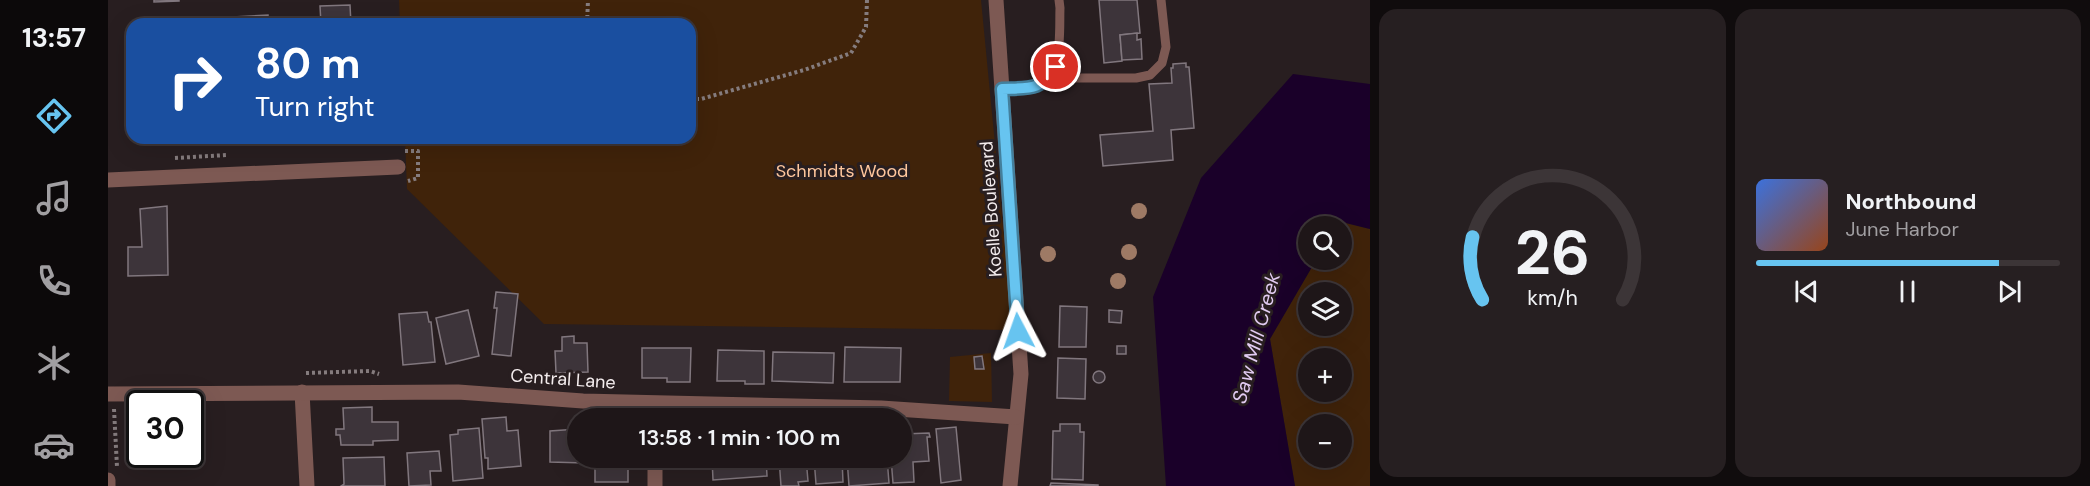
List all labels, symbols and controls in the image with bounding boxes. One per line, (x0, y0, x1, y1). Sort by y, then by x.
text: 13:57 (22, 20, 86, 55)
text: 80 m (255, 36, 361, 91)
pin (1030, 41, 1081, 92)
icon: right (156, 42, 234, 120)
icon: arrive (1039, 50, 1072, 83)
text: Turn right (255, 89, 375, 124)
icon: directions (33, 95, 75, 137)
street label: Koelle Boulevard (974, 140, 1008, 278)
park label: Schmidts Wood (776, 159, 908, 183)
icon: music (33, 177, 75, 219)
text: Northbound (1846, 187, 1976, 216)
text: 26 (1514, 212, 1590, 293)
map controls (1298, 216, 1352, 468)
button: search (1298, 216, 1352, 270)
text: June Harbor (1846, 216, 1959, 242)
icon: phone (33, 260, 75, 302)
water label: Saw Mill Creek (1226, 269, 1286, 406)
icon: previous (1790, 275, 1823, 308)
icon: pause (1891, 275, 1924, 308)
icon: next (1993, 275, 2026, 308)
button: layers (1298, 282, 1352, 336)
text: km/h (1527, 284, 1578, 312)
position arrow (986, 299, 1050, 363)
icon: climate (33, 342, 75, 384)
button: + (1298, 348, 1352, 402)
street label: Central Lane (509, 363, 617, 395)
speed limit sign: 30 (126, 390, 204, 468)
button: − (1298, 414, 1352, 468)
text: 13:58 · 1 min · 100 m (639, 423, 840, 452)
icon: car (33, 424, 75, 466)

